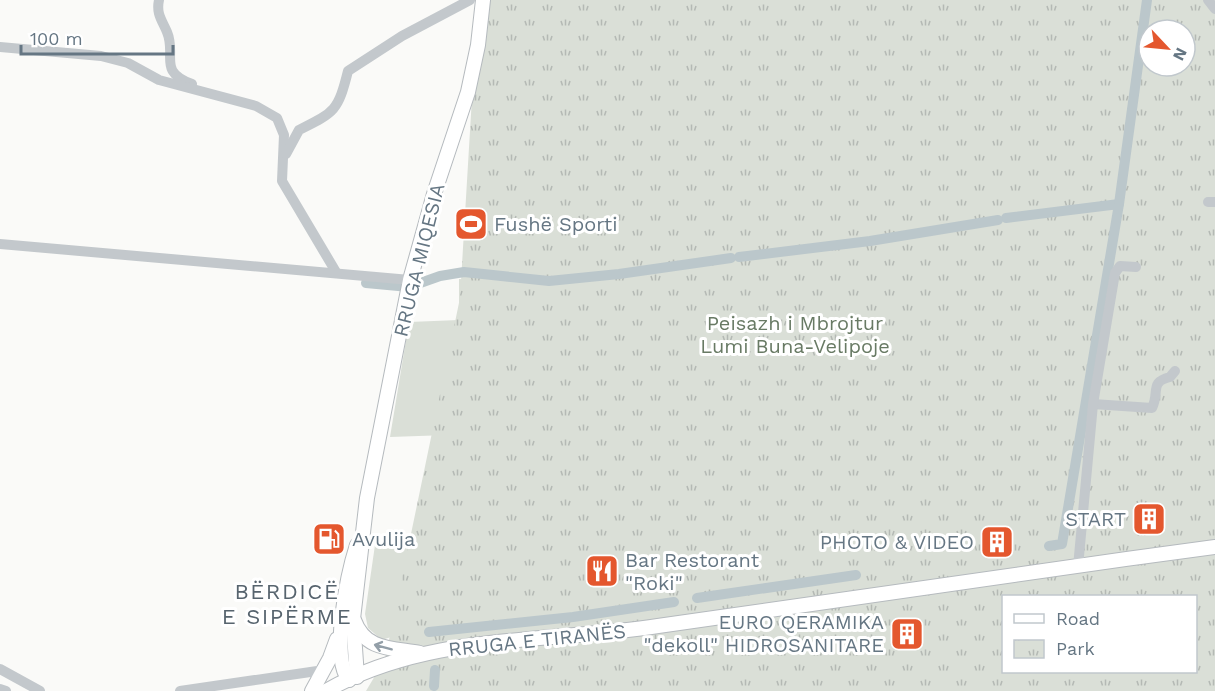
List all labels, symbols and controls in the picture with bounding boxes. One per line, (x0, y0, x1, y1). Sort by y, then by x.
scale bar (21, 18, 172, 56)
north arrow (1137, 18, 1197, 78)
text: 100 m (30, 28, 83, 49)
text: N (1169, 45, 1191, 64)
street label: RRUGA MIQESIA (388, 181, 450, 339)
sports icon: Fushë Sporti (453, 206, 489, 242)
place label: Fushë Sporti (494, 212, 618, 236)
park label: Peisazh i Mbrojtur Lumi Buna-Velipoje (700, 311, 890, 358)
building icon: START (1131, 501, 1167, 537)
place label: START (1065, 507, 1126, 531)
fuel station icon: Avulija (311, 521, 347, 557)
building icon: PHOTO & VIDEO (979, 524, 1015, 560)
place label: Avulija (352, 527, 415, 551)
place label: PHOTO & VIDEO (820, 530, 974, 554)
place label: Bar Restorant "Roki" (625, 548, 760, 595)
restaurant icon: Bar Restorant "Roki" (584, 553, 620, 589)
district label: BËRDICË E SIPËRME (222, 579, 352, 629)
legend (1002, 595, 1197, 673)
text: Road (1056, 608, 1100, 629)
place label: EURO QERAMIKA "dekoll" HIDROSANITARE (644, 610, 884, 657)
building icon: EURO QERAMIKA "dekoll" HIDROSANITARE (889, 616, 925, 652)
street label: RRUGA E TIRANËS (447, 619, 627, 661)
text: Park (1056, 638, 1095, 659)
one-way arrow (374, 640, 393, 652)

